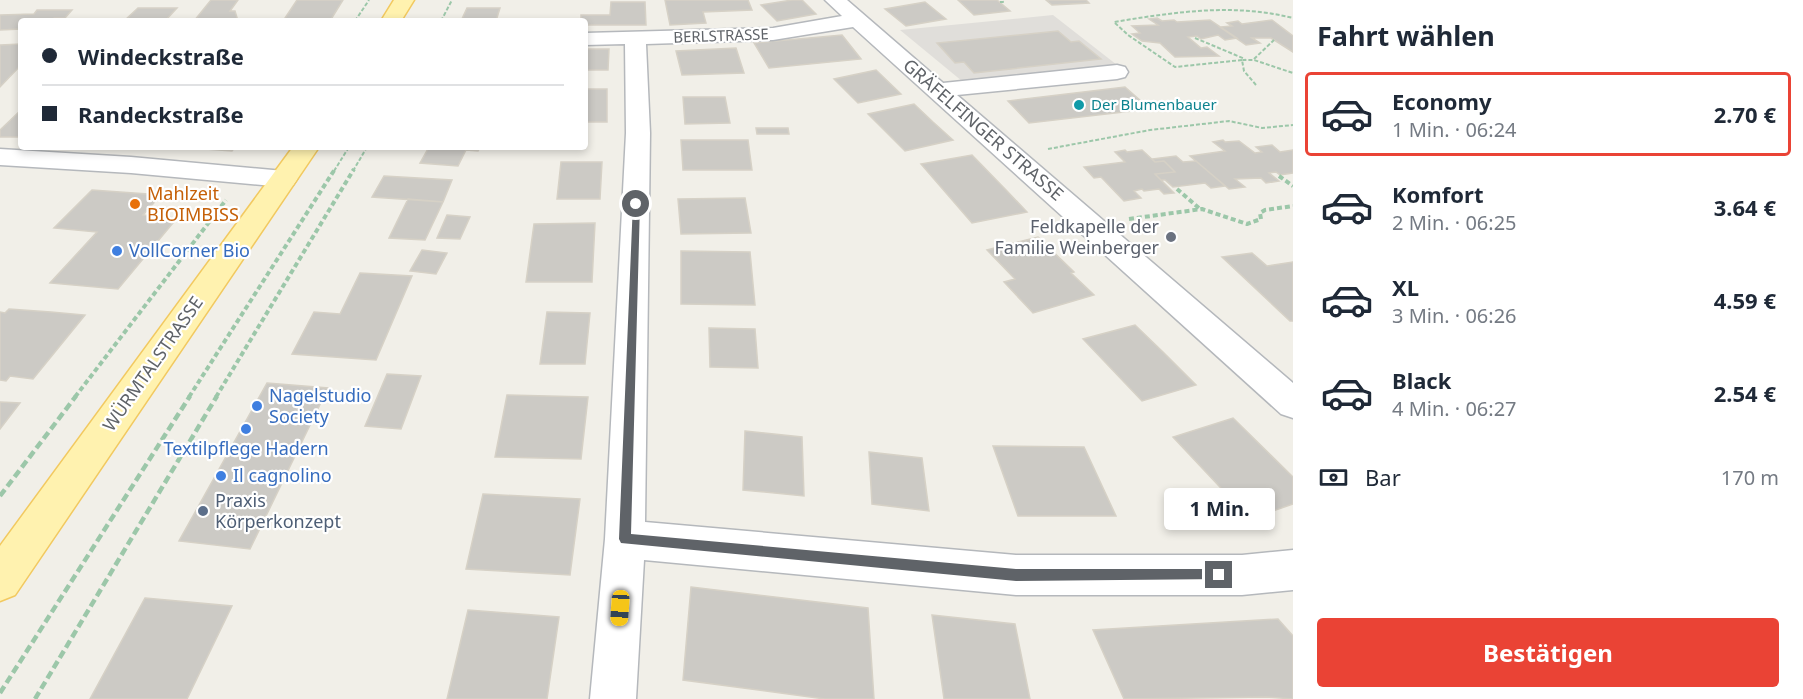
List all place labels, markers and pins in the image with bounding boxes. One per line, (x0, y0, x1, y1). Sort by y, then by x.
place label: Der Blumenbauer (1091, 94, 1217, 114)
marker: Der Blumenbauer (1072, 98, 1086, 112)
place label: Mahlzeit BIOIMBISS (147, 181, 239, 226)
marker: Mahlzeit BIOIMBISS (128, 197, 142, 211)
place label: Feldkapelle der Familie Weinberger (995, 214, 1160, 259)
marker: Feldkapelle der Familie Weinberger (1164, 230, 1178, 244)
place label: VollCorner Bio (129, 238, 250, 262)
marker: VollCorner Bio (110, 244, 124, 258)
place label: Nagelstudio Society (269, 383, 372, 428)
marker: Nagelstudio Society (250, 399, 264, 413)
marker: Textilpflege Hadern (239, 422, 253, 436)
place label: Textilpflege Hadern (163, 436, 329, 460)
place label: Il cagnolino (233, 463, 332, 487)
marker: Il cagnolino (214, 469, 228, 483)
place label: Praxis Körperkonzept (215, 488, 341, 533)
marker: Praxis Körperkonzept (196, 504, 210, 518)

